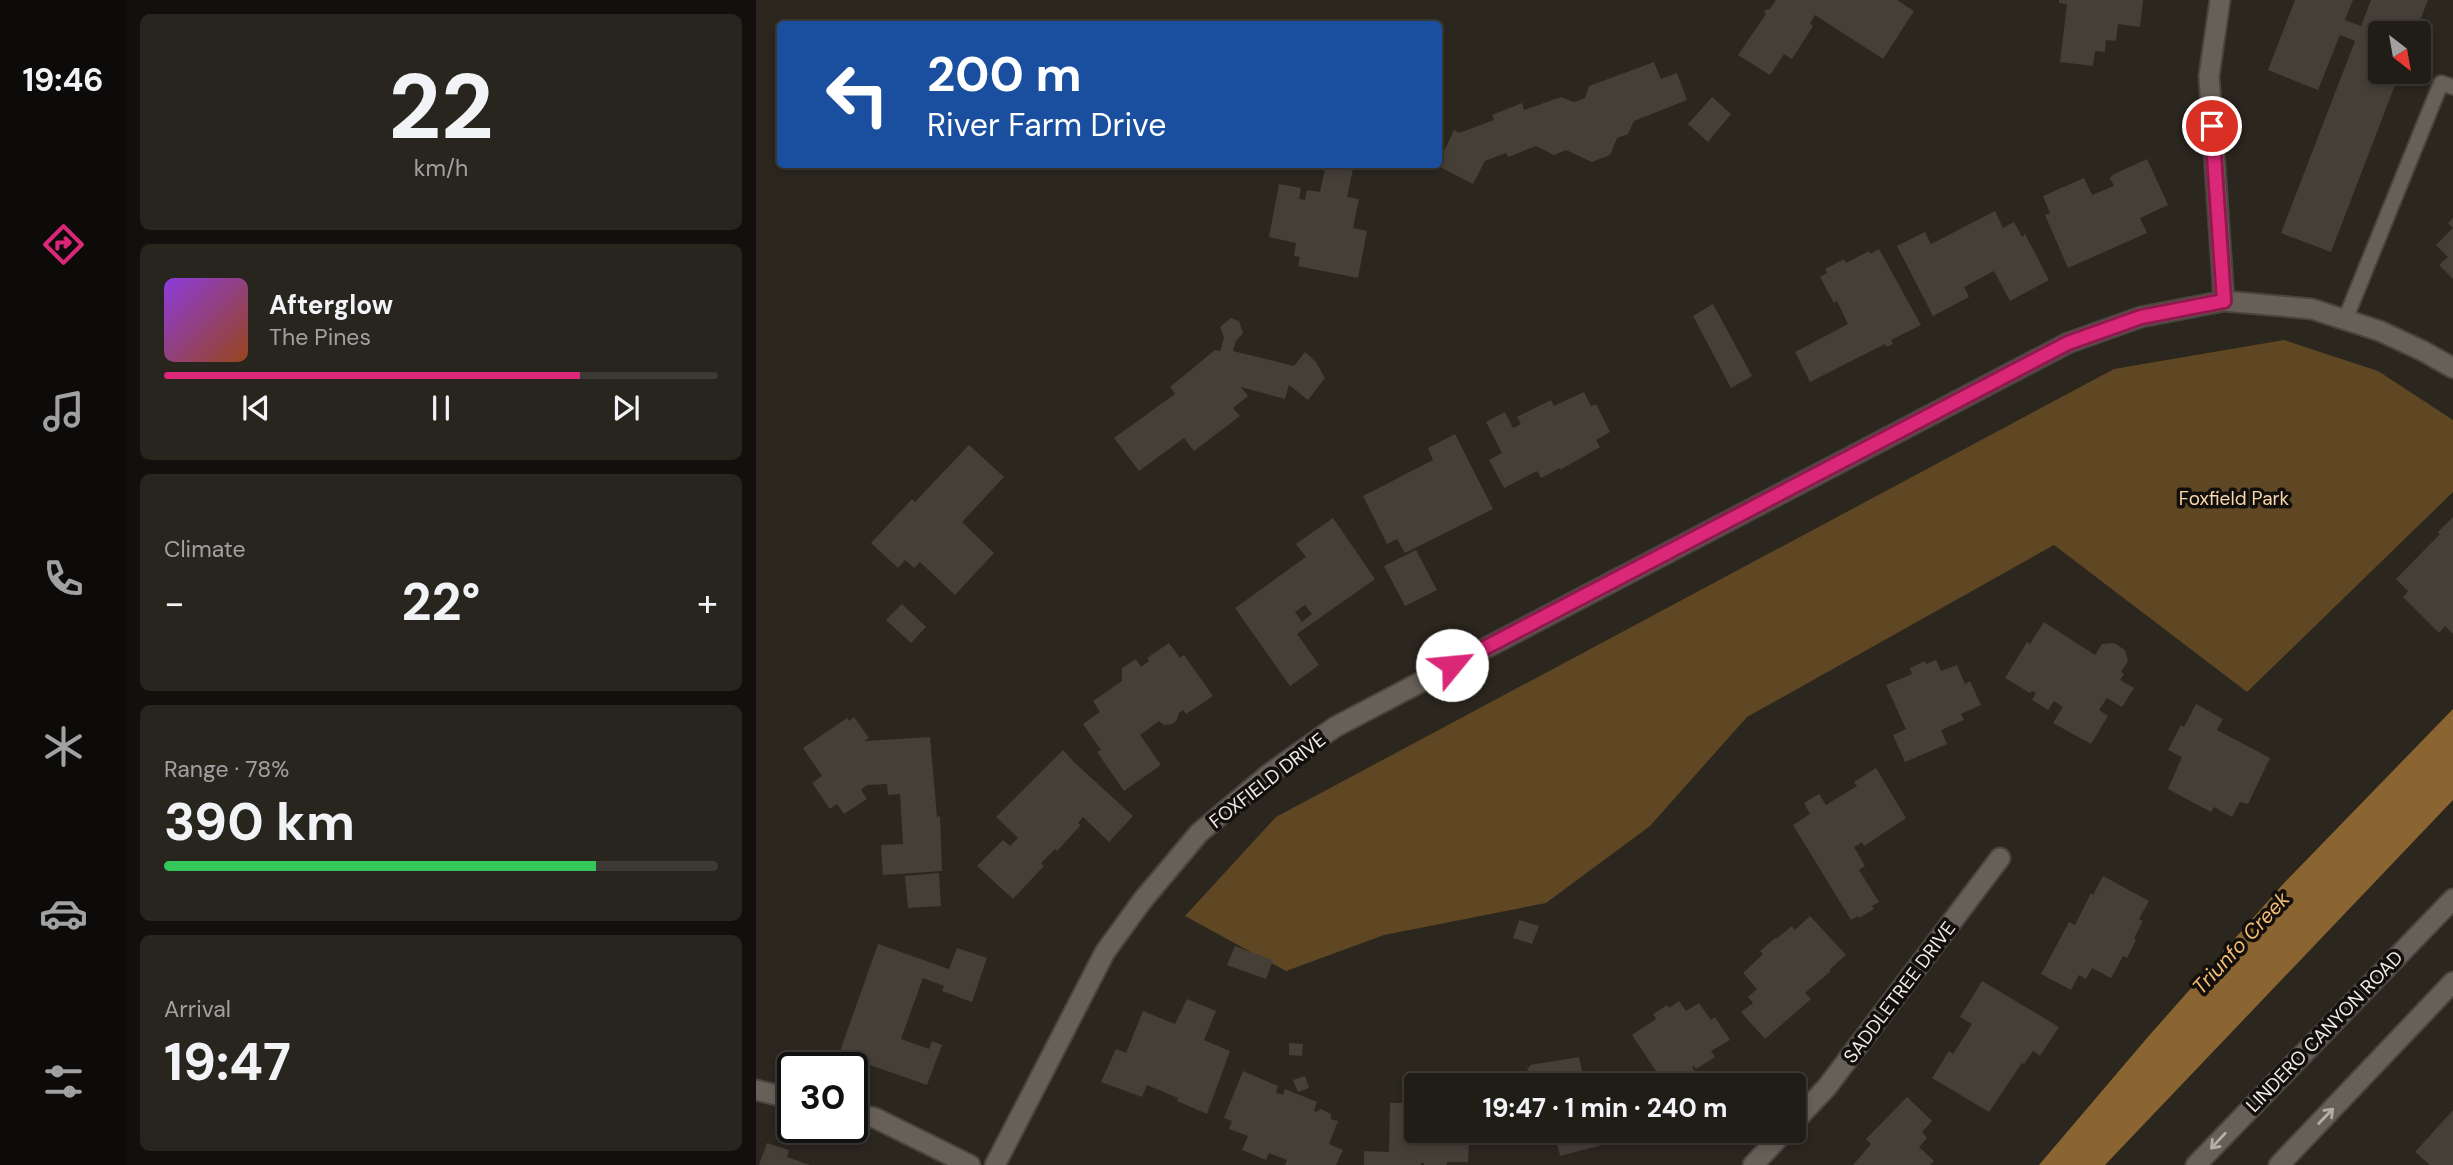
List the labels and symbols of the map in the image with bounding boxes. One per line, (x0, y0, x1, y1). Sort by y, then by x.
north arrow (2368, 21, 2431, 84)
pin (2182, 96, 2242, 156)
park label: Foxfield Park (2179, 486, 2290, 511)
position arrow (1415, 628, 1489, 702)
street label: FOXFIELD DRIVE (1204, 727, 1331, 834)
water label: Triunfo Creek (2186, 885, 2296, 1000)
street label: SADDLETREE DRIVE (1838, 916, 1961, 1068)
street label: LINDERO CANYON ROAD (2241, 945, 2408, 1117)
speed limit sign: 30 (777, 1052, 868, 1143)
one-way arrow (2318, 1107, 2335, 1124)
one-way arrow (2209, 1132, 2226, 1149)

